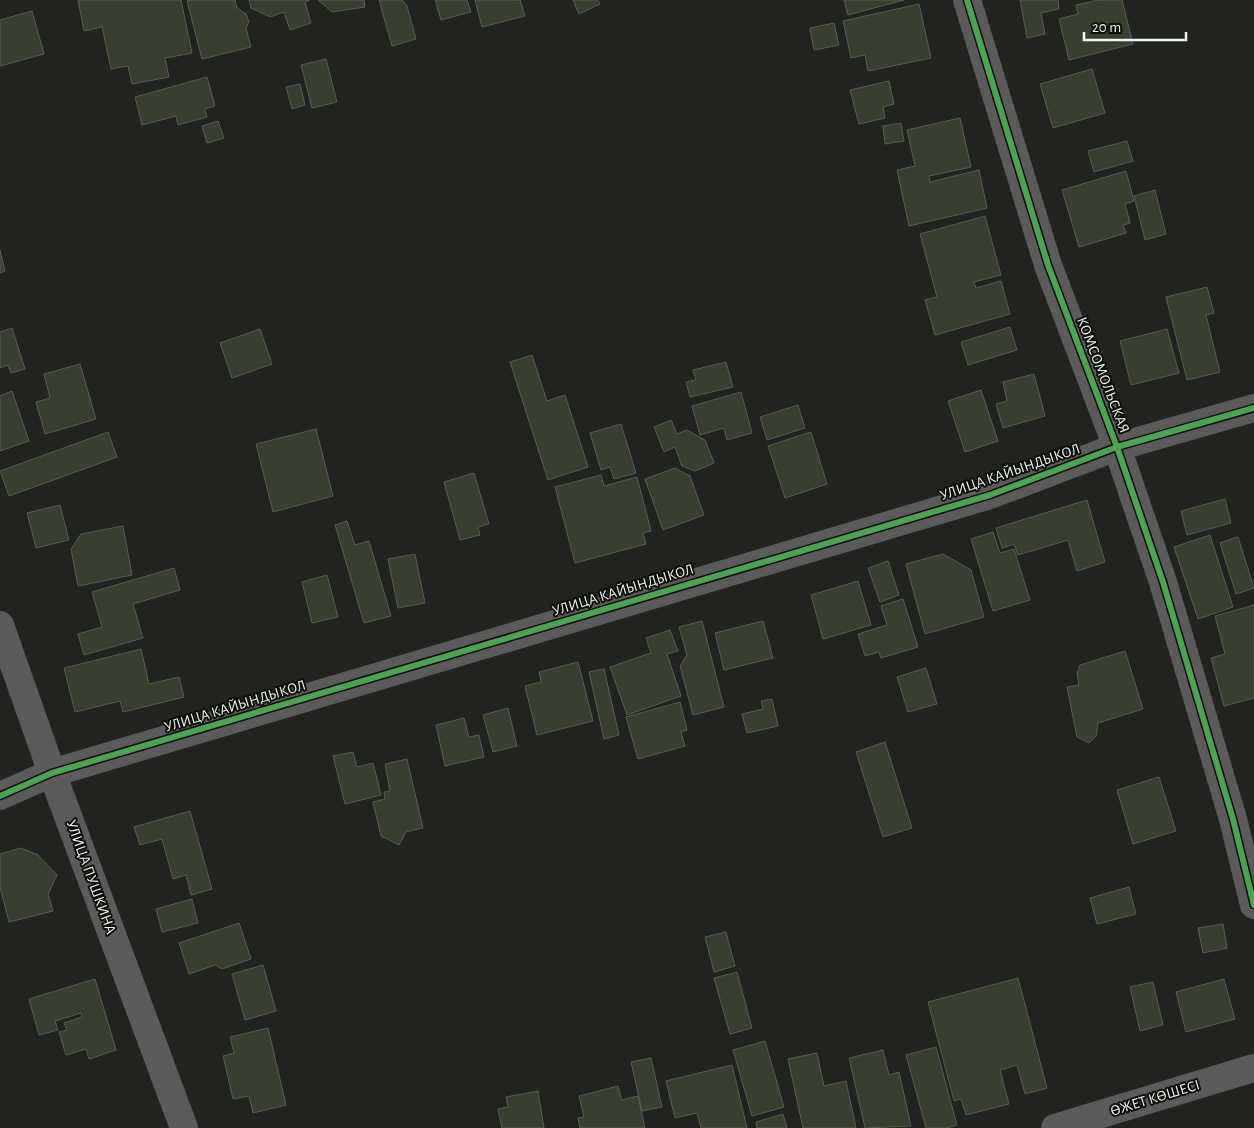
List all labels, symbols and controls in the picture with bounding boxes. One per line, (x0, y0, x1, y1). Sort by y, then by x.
scale bar (1084, 10, 1186, 42)
text: 20 m (1092, 20, 1121, 35)
street label: КОМСОМОЛЬСКАЯ (1074, 315, 1132, 435)
street label: УЛИЦА КАЙЫНДЫКОЛ (938, 441, 1082, 503)
street label: УЛИЦА КАЙЫНДЫКОЛ (550, 561, 696, 619)
street label: УЛИЦА КАЙЫНДЫКОЛ (162, 677, 308, 735)
street label: УЛИЦА ПУШКИНА (63, 818, 119, 936)
street label: ӨЖЕТ КӨШЕСІ (1108, 1077, 1202, 1119)

